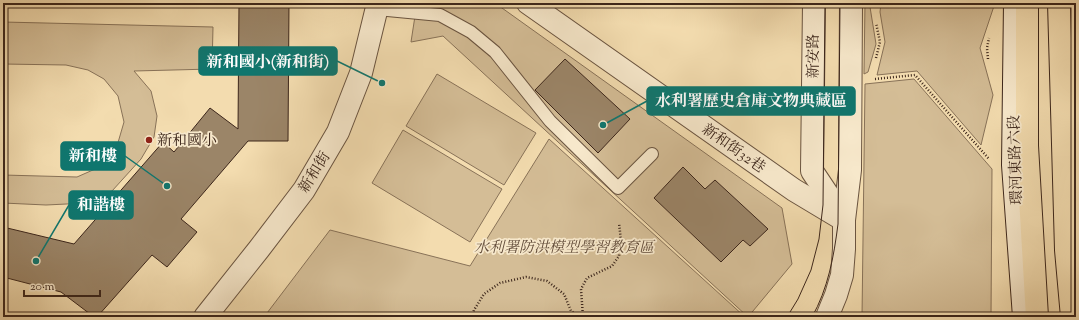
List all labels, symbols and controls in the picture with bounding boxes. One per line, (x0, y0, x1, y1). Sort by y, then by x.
street label: 新安路 (804, 33, 825, 79)
callout: 新和國小(新和街) (199, 47, 337, 75)
text: 新和國小(新和街) (207, 52, 329, 75)
callout: 水利署歷史倉庫文物典藏區 (647, 87, 855, 115)
text: 水利署歷史倉庫文物典藏區 (655, 91, 847, 114)
street label: 環河東路六段 (1004, 115, 1029, 205)
street label: 新和街32巷 (697, 120, 769, 179)
place label: 新和國小 (157, 131, 217, 152)
marker: 新和國小 (144, 135, 154, 145)
callout: 新和樓 (61, 142, 125, 170)
text: 新和樓 (69, 146, 117, 169)
street label: 新和街 (294, 148, 336, 197)
callout: 和諧樓 (69, 191, 133, 219)
text: 和諧樓 (77, 195, 125, 218)
park label: 水利署防洪模型學習教育區 (474, 238, 656, 259)
scale bar (24, 272, 100, 298)
text: 20 m (30, 278, 55, 296)

